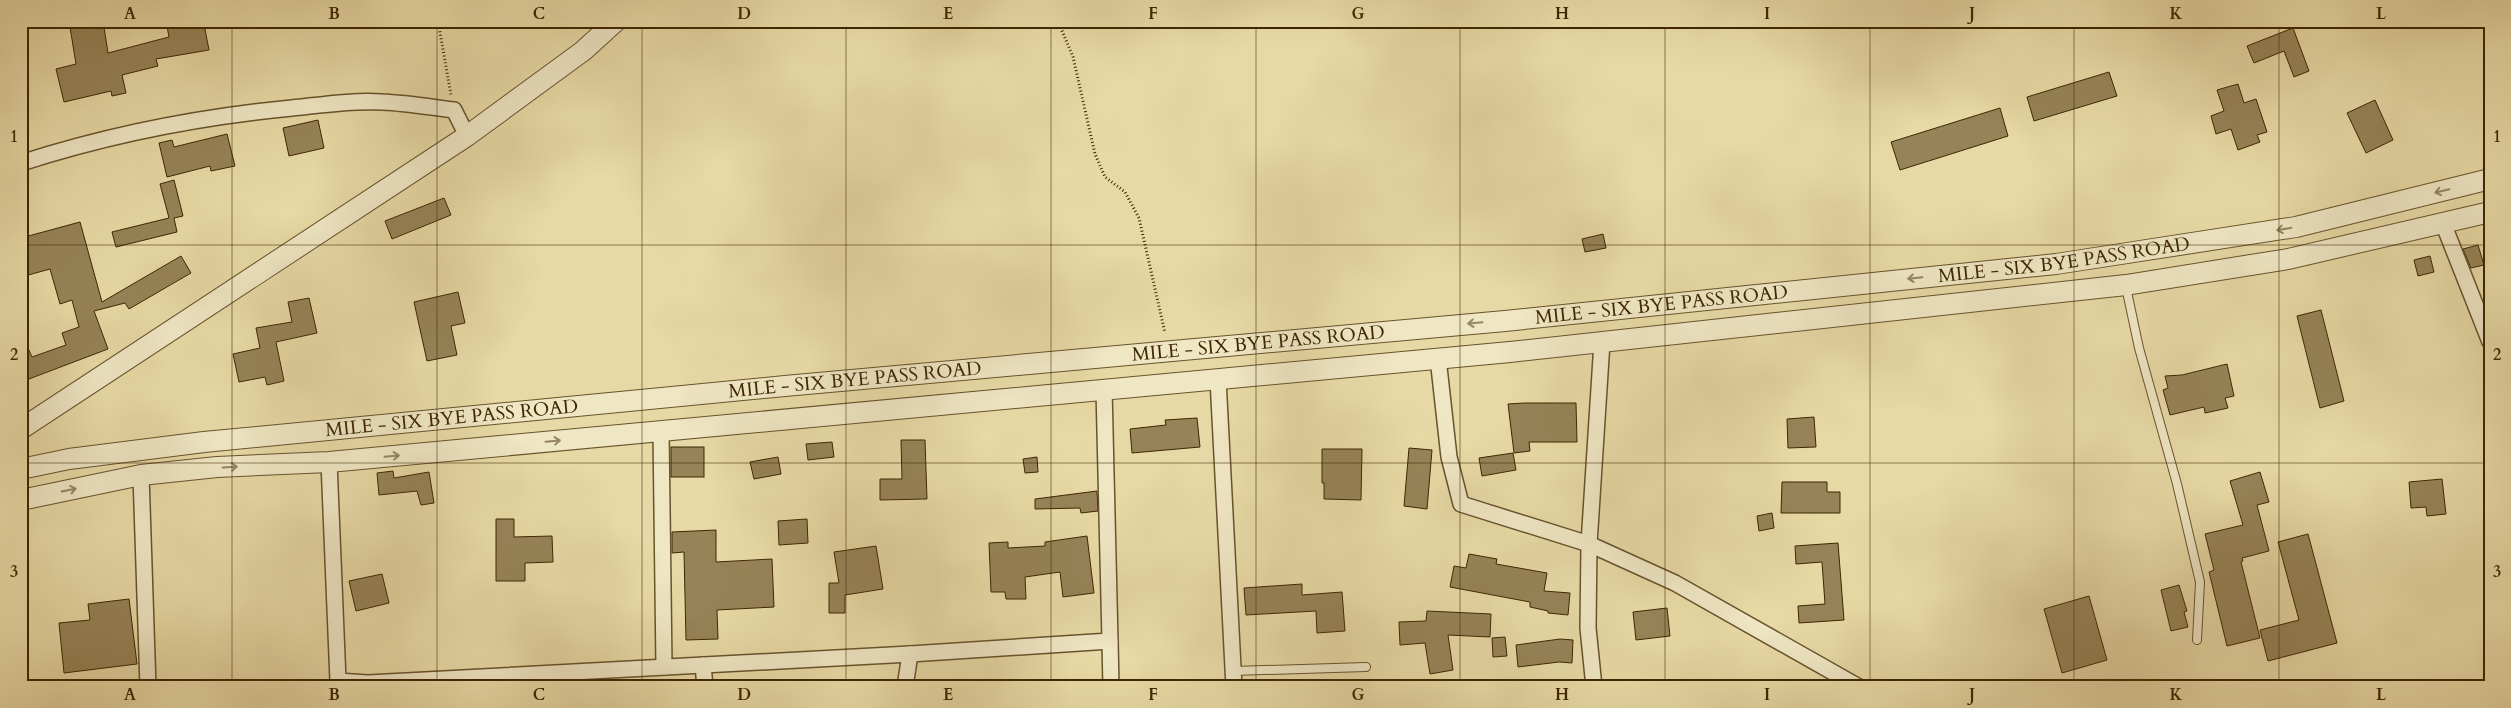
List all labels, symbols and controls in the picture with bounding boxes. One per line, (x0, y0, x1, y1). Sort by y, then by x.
text: A (124, 3, 136, 25)
text: B (328, 3, 340, 25)
text: C (533, 3, 545, 25)
text: D (737, 3, 751, 25)
text: E (943, 3, 953, 25)
text: F (1148, 3, 1158, 25)
text: G (1351, 3, 1365, 25)
text: H (1555, 3, 1569, 25)
text: I (1764, 3, 1770, 25)
text: J (1967, 3, 1975, 25)
text: K (2170, 3, 2183, 25)
text: L (2376, 3, 2387, 25)
text: 1 (10, 126, 18, 148)
text: 1 (2493, 126, 2501, 148)
one-way arrow (2435, 187, 2451, 196)
one-way arrow (2277, 224, 2293, 234)
street label: MILE - SIX BYE PASS ROAD (1937, 231, 2192, 289)
one-way arrow (1908, 273, 1924, 283)
street label: MILE - SIX BYE PASS ROAD (1534, 279, 1789, 331)
street label: MILE - SIX BYE PASS ROAD (1131, 319, 1386, 368)
one-way arrow (1467, 319, 1483, 328)
text: 2 (10, 344, 18, 366)
text: 2 (2493, 344, 2501, 366)
street label: MILE - SIX BYE PASS ROAD (727, 355, 983, 404)
street label: MILE - SIX BYE PASS ROAD (324, 393, 579, 443)
one-way arrow (545, 436, 561, 445)
one-way arrow (383, 451, 399, 461)
one-way arrow (221, 462, 237, 471)
one-way arrow (61, 485, 77, 494)
text: 3 (10, 561, 18, 583)
text: 3 (2493, 561, 2501, 583)
text: A (124, 684, 136, 706)
text: B (328, 684, 340, 706)
text: C (533, 684, 545, 706)
text: D (737, 684, 751, 706)
text: E (943, 684, 953, 706)
text: F (1148, 684, 1158, 706)
text: G (1351, 684, 1365, 706)
text: H (1555, 684, 1569, 706)
text: I (1764, 684, 1770, 706)
text: J (1967, 684, 1975, 706)
text: K (2170, 684, 2183, 706)
text: L (2376, 684, 2387, 706)

